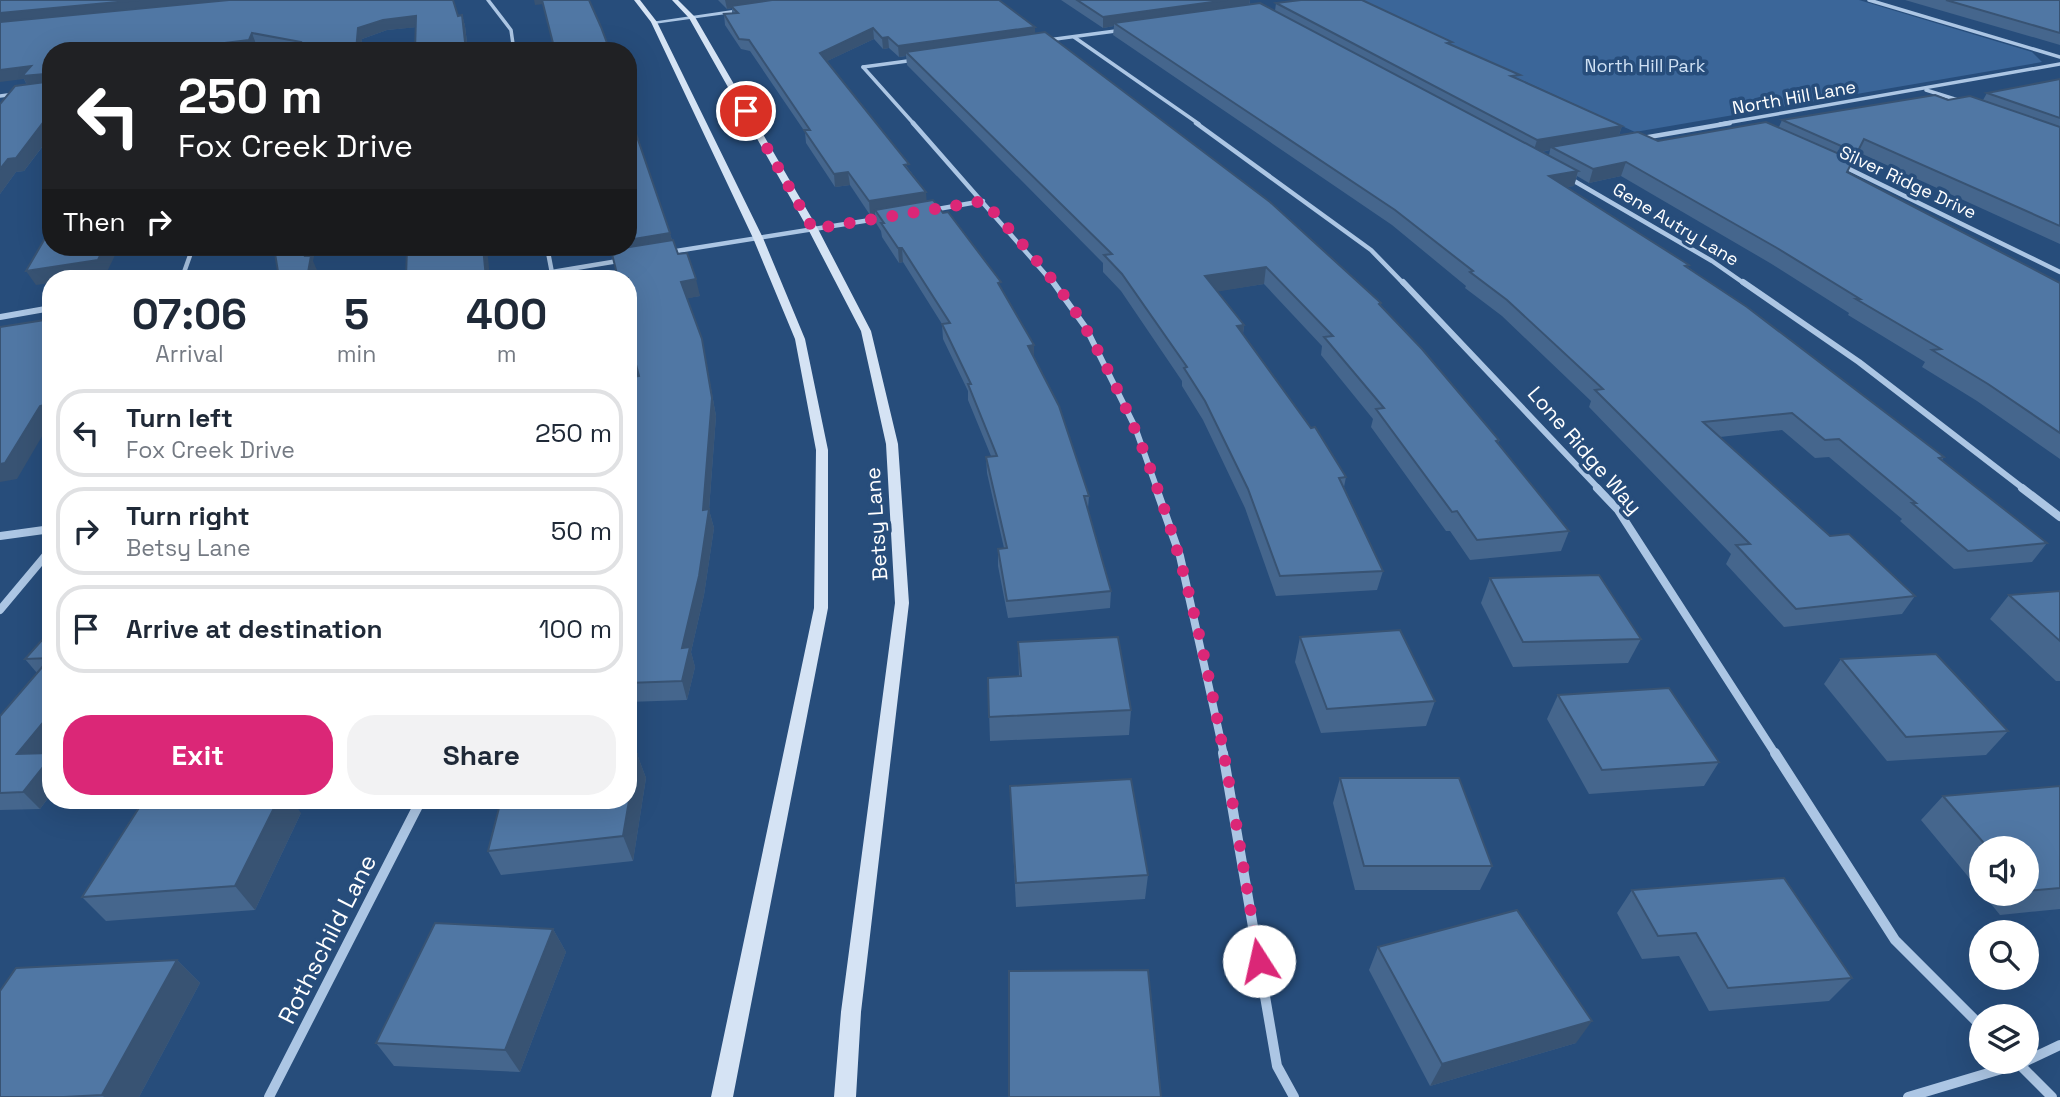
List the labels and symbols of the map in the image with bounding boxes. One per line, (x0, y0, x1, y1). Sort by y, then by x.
park label: North Hill Park (1585, 54, 1706, 77)
street label: North Hill Lane (1730, 75, 1858, 119)
pin (716, 81, 776, 141)
street label: Silver Ridge Drive (1836, 140, 1980, 224)
street label: Gene Autry Lane (1609, 177, 1743, 271)
street label: Lone Ridge Way (1522, 380, 1648, 520)
street label: Betsy Lane (859, 466, 893, 582)
street label: Rothschild Lane (271, 849, 383, 1029)
position arrow (1222, 924, 1296, 998)

